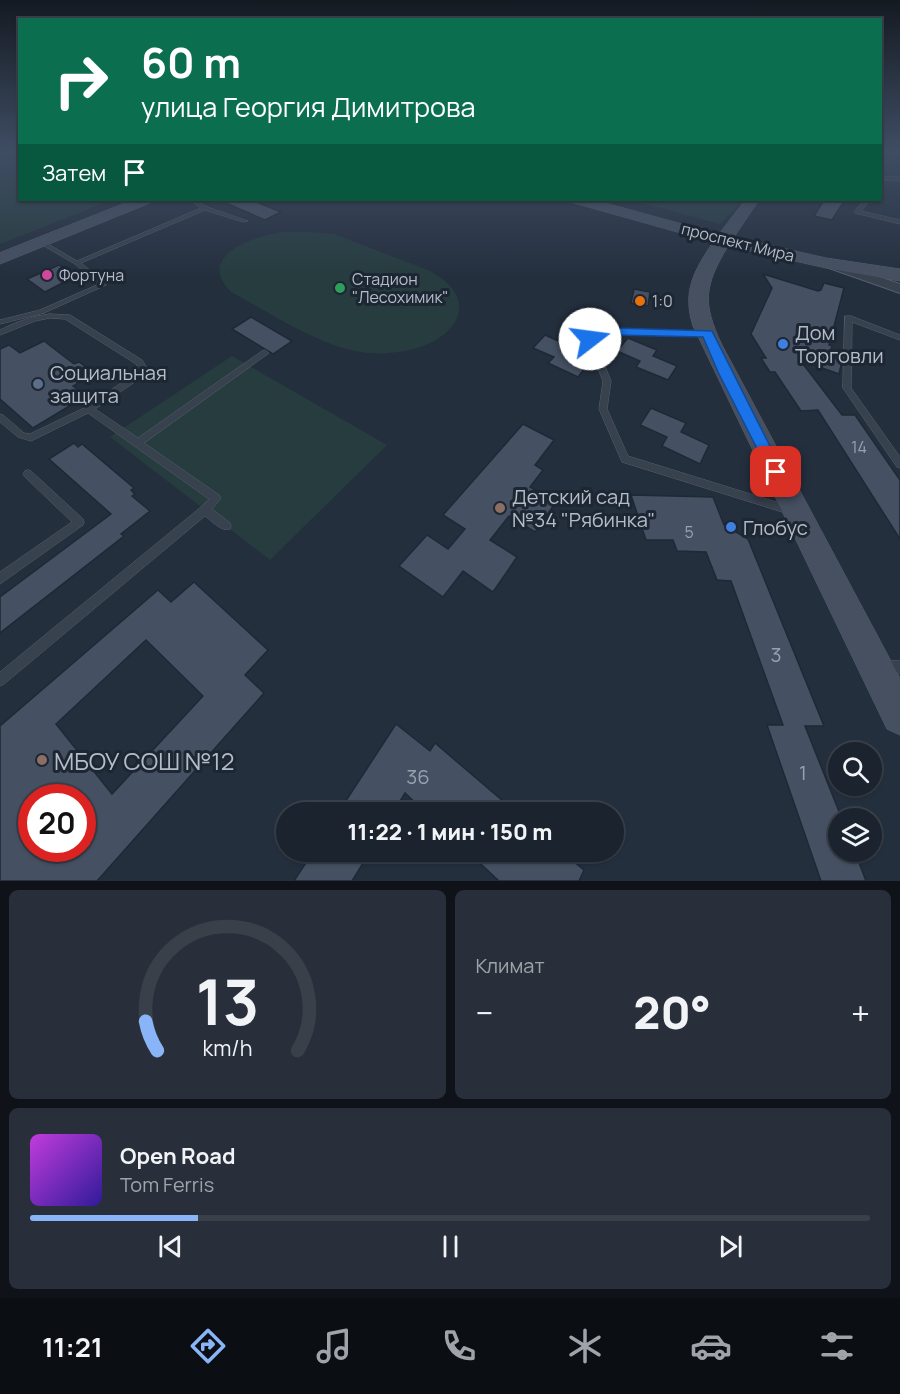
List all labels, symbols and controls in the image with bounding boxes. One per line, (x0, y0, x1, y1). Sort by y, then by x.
text: 60 m (141, 33, 241, 91)
icon: right (42, 42, 120, 120)
text: улица Георгия Димитрова (141, 88, 475, 125)
icon: arrive (118, 156, 151, 189)
text: Затем (42, 158, 106, 188)
street label: проспект Мира (679, 217, 797, 267)
place label: Фортуна (59, 264, 124, 286)
marker: Фортуна (40, 268, 54, 282)
place label: Стадион "Лесохимик" (352, 268, 449, 308)
marker: Стадион "Лесохимик" (333, 281, 347, 295)
place label: 1:0 (652, 290, 673, 312)
marker: 1:0 (633, 294, 647, 308)
position arrow (558, 307, 622, 371)
place label: Дом Торговли (795, 319, 884, 369)
marker: Дом Торговли (776, 337, 790, 351)
place label: Социальная защита (50, 359, 167, 409)
marker: Социальная защита (31, 377, 45, 391)
house number: 14 (851, 436, 867, 458)
pin (750, 446, 801, 497)
icon: arrive (759, 455, 792, 488)
place label: Детский сад №34 "Рябинка" (512, 483, 655, 533)
marker: Детский сад №34 "Рябинка" (493, 501, 507, 515)
place label: Глобус (743, 514, 808, 541)
marker: Глобус (724, 520, 738, 534)
house number: 5 (684, 521, 694, 543)
house number: 3 (770, 641, 782, 668)
map controls (828, 742, 882, 862)
button: search (828, 742, 882, 796)
place label: МБОУ СОШ №12 (54, 744, 234, 777)
marker: МБОУ СОШ №12 (35, 753, 49, 767)
house number: 1 (799, 759, 807, 786)
house number: 36 (406, 763, 430, 790)
speed limit sign: 20 (18, 784, 96, 862)
button: layers (828, 808, 882, 862)
text: 11:22 · 1 мин · 150 m (348, 817, 552, 847)
text: Климат (476, 952, 545, 979)
text: 13 (195, 958, 259, 1044)
text: 20° (633, 981, 711, 1043)
text: − (476, 990, 493, 1035)
text: + (851, 990, 870, 1035)
text: km/h (202, 1034, 252, 1063)
text: Open Road (120, 1141, 235, 1171)
text: Tom Ferris (120, 1171, 214, 1198)
icon: previous (154, 1230, 187, 1263)
icon: pause (434, 1230, 467, 1263)
icon: next (714, 1230, 747, 1263)
icon: directions (187, 1325, 229, 1367)
icon: music (313, 1325, 355, 1367)
icon: phone (438, 1325, 480, 1367)
icon: climate (564, 1325, 606, 1367)
icon: car (690, 1325, 732, 1367)
icon: filters (816, 1325, 858, 1367)
text: 11:21 (42, 1328, 103, 1365)

